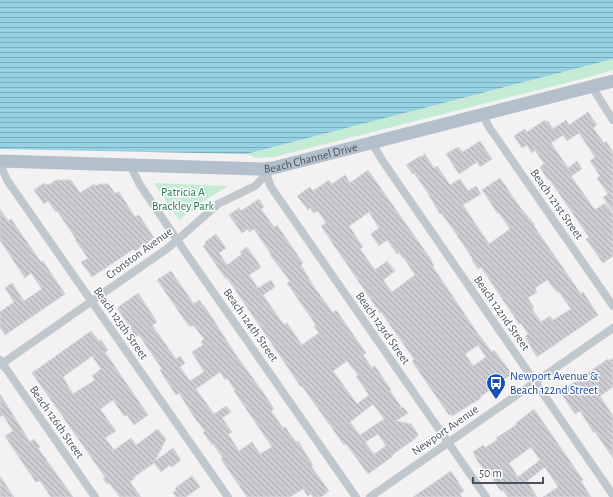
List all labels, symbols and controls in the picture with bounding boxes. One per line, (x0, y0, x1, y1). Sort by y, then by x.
street label: Beach Channel Drive (263, 141, 359, 175)
street label: Beach 121st Street (528, 167, 586, 241)
park label: Patricia A Brackley Park (152, 186, 215, 213)
street label: Cronston Avenue (104, 225, 174, 281)
street label: Beach 122nd Street (472, 274, 532, 353)
street label: Beach 125th Street (92, 285, 150, 361)
street label: Beach 124th Street (221, 286, 281, 364)
street label: Beach 123rd Street (354, 290, 412, 366)
place label: Newport Avenue & Beach 122nd Street (510, 370, 599, 396)
bus stop icon: Newport Avenue & Beach 122nd Street (485, 372, 507, 400)
street label: Beach 126th Street (27, 383, 87, 461)
street label: Newport Avenue (410, 403, 480, 457)
scale bar (473, 459, 543, 485)
text: 50 m (479, 467, 502, 479)

